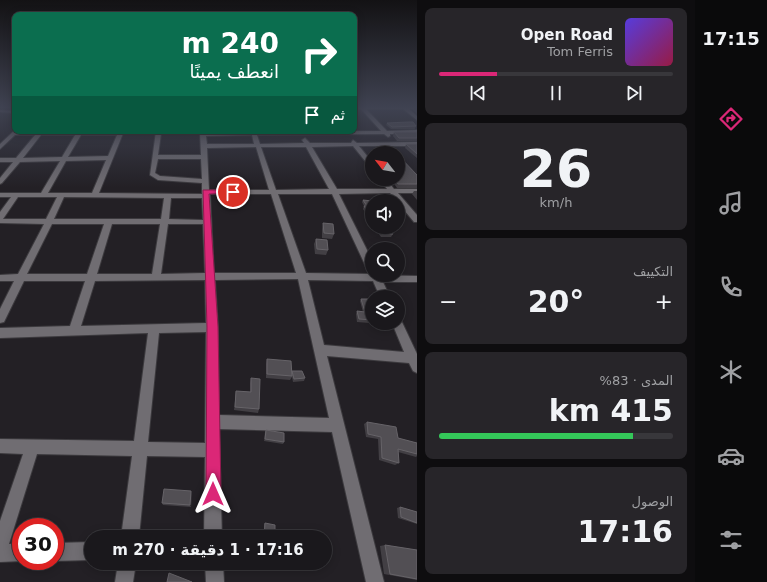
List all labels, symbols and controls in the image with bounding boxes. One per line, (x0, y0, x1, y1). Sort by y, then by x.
text: Open Road (521, 26, 613, 44)
text: 240 m (182, 27, 279, 60)
icon: right (293, 28, 345, 80)
text: 17:15 (702, 28, 760, 49)
text: Tom Ferris (547, 44, 613, 59)
text: انعطف يمينًا (189, 61, 279, 82)
icon: previous (467, 82, 489, 104)
icon: pause (545, 82, 567, 104)
icon: next (623, 82, 645, 104)
icon: arrive (301, 104, 323, 126)
icon: directions (717, 105, 745, 133)
text: ثم (331, 106, 345, 124)
text: 26 (520, 139, 592, 199)
north arrow (365, 146, 405, 186)
map controls (365, 146, 405, 330)
pin (216, 175, 250, 209)
icon: arrive (222, 181, 244, 203)
icon: music (717, 189, 745, 217)
button: sound (365, 194, 405, 234)
text: km/h (540, 195, 572, 210)
button: search (365, 242, 405, 282)
text: التكييف (633, 264, 673, 279)
icon: phone (717, 273, 745, 301)
text: 20° (528, 284, 584, 319)
text: − (439, 289, 457, 314)
text: + (655, 289, 673, 314)
button: layers (365, 290, 405, 330)
icon: climate (717, 358, 745, 386)
text: المدى · 83% (600, 373, 673, 388)
text: 415 km (549, 393, 673, 428)
icon: car (717, 442, 745, 470)
position arrow (192, 473, 234, 515)
text: الوصول (632, 494, 673, 509)
text: 17:16 (578, 514, 673, 549)
speed limit sign: 30 (12, 518, 64, 570)
icon: filters (717, 526, 745, 554)
text: 17:16 · 1 دقيقة · 270 m (112, 541, 304, 559)

